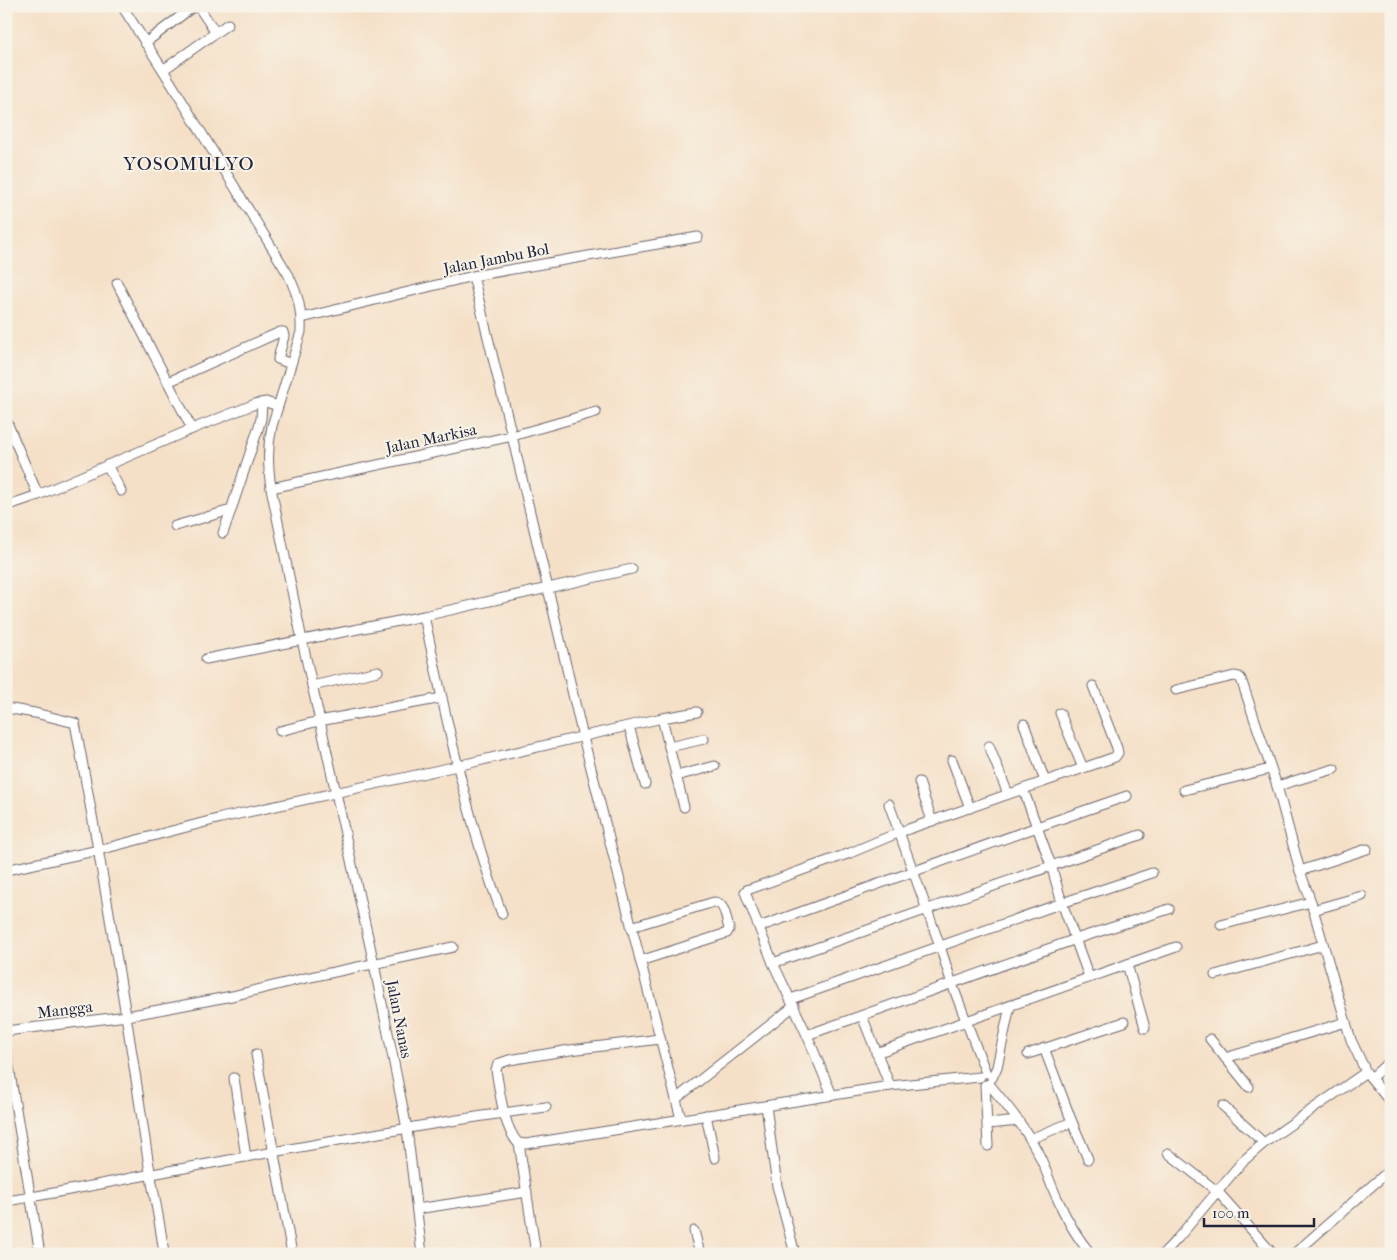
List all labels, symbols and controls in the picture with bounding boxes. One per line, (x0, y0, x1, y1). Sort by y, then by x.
district label: YOSOMULYO (122, 153, 255, 175)
street label: Jalan Jambu Bol (440, 239, 551, 278)
street label: Jalan Markisa (382, 419, 479, 458)
street label: Jalan Nanas (382, 976, 416, 1060)
street label: Mangga (36, 997, 95, 1022)
scale bar (1204, 1195, 1314, 1227)
text: 100 m (1212, 1204, 1250, 1222)

